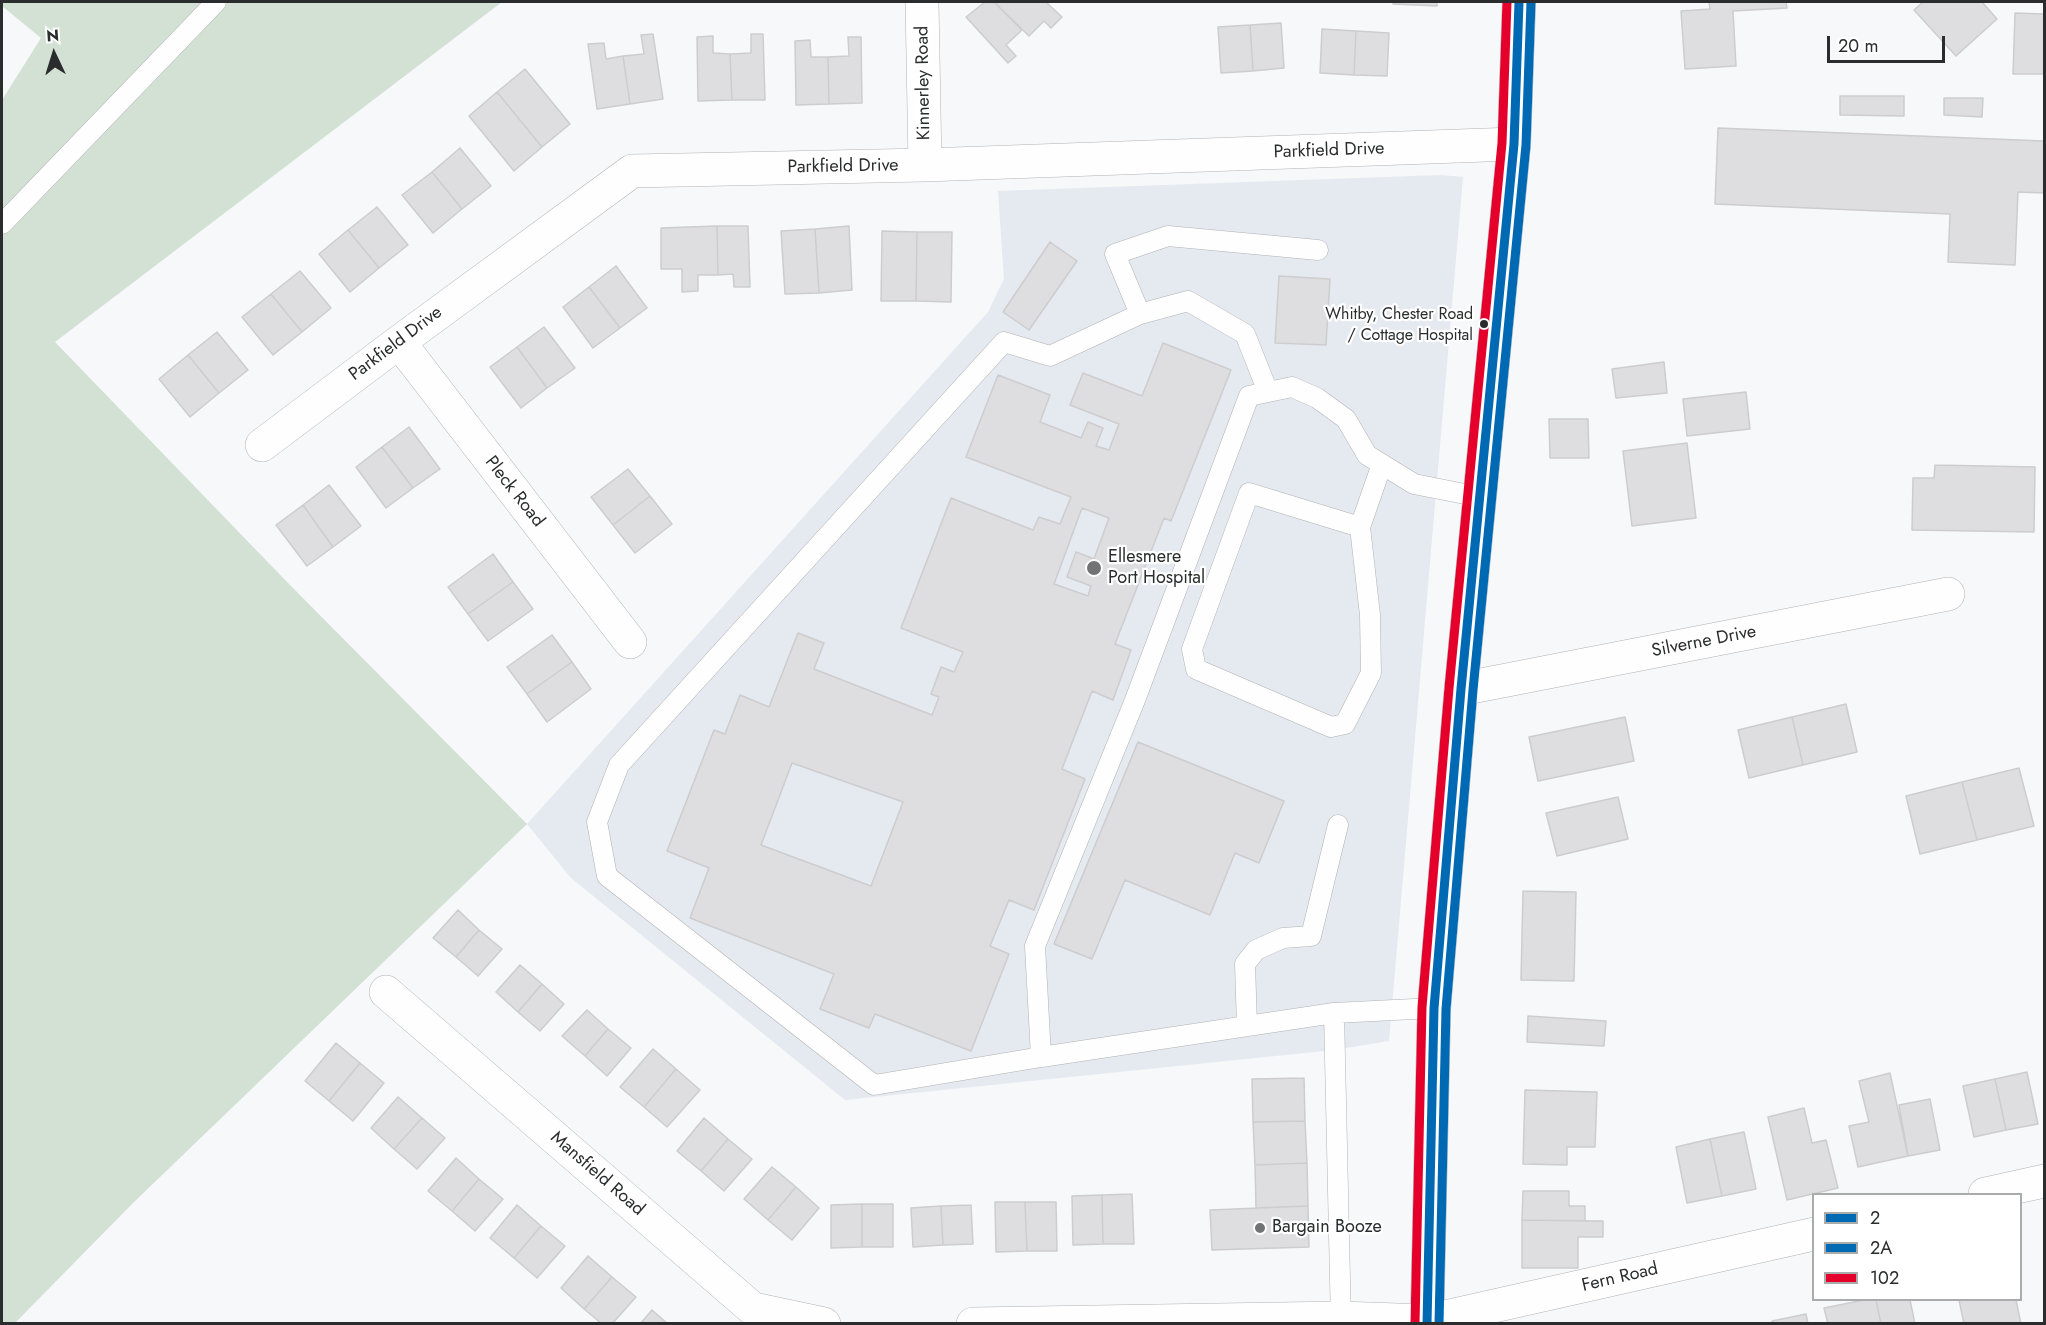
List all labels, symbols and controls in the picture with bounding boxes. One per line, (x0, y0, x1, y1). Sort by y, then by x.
north arrow (24, 24, 84, 84)
text: N (46, 24, 60, 47)
scale bar (1830, 24, 1948, 62)
street label: Kinnerley Road (912, 26, 936, 140)
text: 20 m (1838, 33, 1878, 59)
street label: Parkfield Drive (1273, 138, 1385, 164)
street label: Parkfield Drive (787, 155, 899, 179)
street label: Parkfield Drive (345, 302, 447, 386)
place label: Whitby, Chester Road / Cottage Hospital (1325, 305, 1473, 343)
marker: Whitby, Chester Road / Cottage Hospital (1478, 318, 1490, 330)
street label: Pleck Road (480, 452, 548, 532)
place label: Ellesmere Port Hospital (1108, 547, 1205, 590)
marker: Ellesmere Port Hospital (1085, 559, 1103, 577)
street label: Silverne Drive (1650, 621, 1758, 663)
street label: Mansfield Road (546, 1127, 648, 1221)
legend (1812, 1193, 2022, 1301)
text: 2 (1870, 1205, 1880, 1231)
place label: Bargain Booze (1272, 1217, 1382, 1239)
marker: Bargain Booze (1253, 1221, 1267, 1235)
text: 2A (1870, 1235, 1892, 1261)
street label: Fern Road (1580, 1259, 1660, 1297)
text: 102 (1870, 1265, 1899, 1291)

